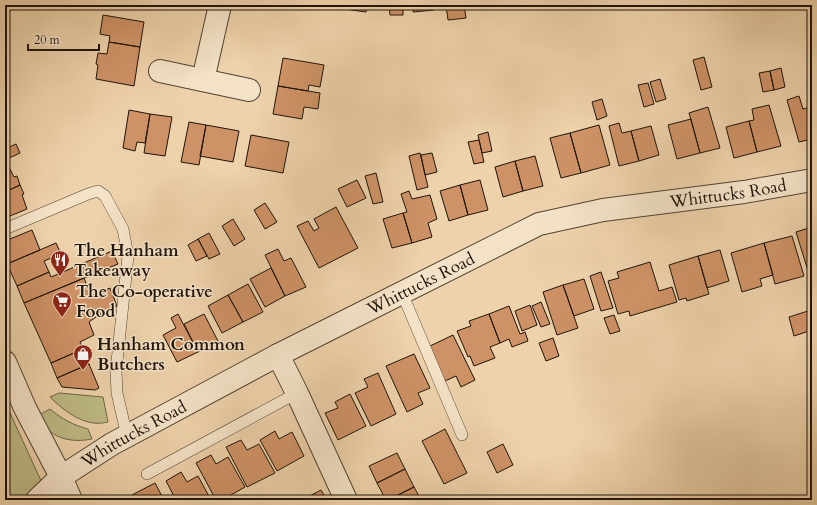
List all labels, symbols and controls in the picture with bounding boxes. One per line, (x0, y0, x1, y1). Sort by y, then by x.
scale bar (28, 26, 99, 52)
text: 20 m (34, 32, 61, 48)
street label: Whittucks Road (667, 174, 788, 214)
place label: The Hanham Takeaway (74, 239, 179, 282)
street label: Whittucks Road (362, 247, 479, 321)
restaurant icon: The Hanham Takeaway (49, 249, 71, 277)
place label: The Co-operative Food (76, 280, 213, 323)
supermarket icon: The Co-operative Food (51, 290, 73, 318)
place label: Hanham Common Butchers (97, 333, 245, 376)
shop icon: Hanham Common Butchers (72, 343, 94, 371)
street label: Whittucks Road (76, 395, 191, 474)

